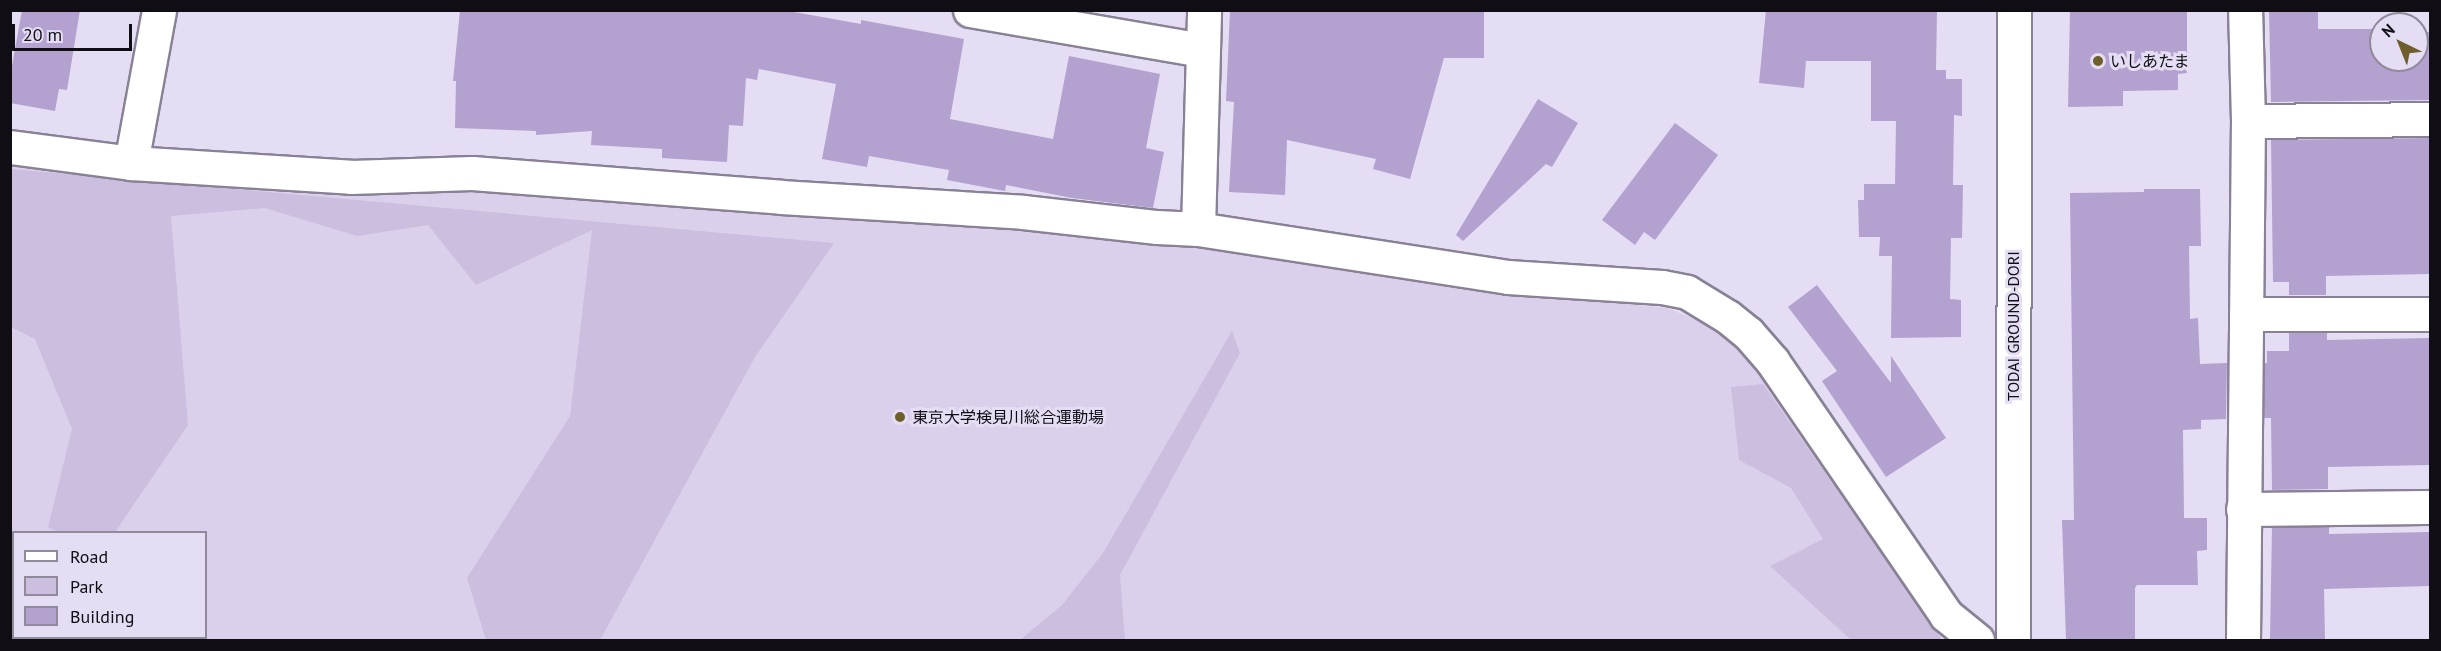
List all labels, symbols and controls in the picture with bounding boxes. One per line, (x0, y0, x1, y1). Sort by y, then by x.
scale bar (15, 12, 135, 50)
north arrow (2369, 12, 2429, 72)
text: N (2377, 19, 2399, 41)
text: 20 m (23, 23, 62, 46)
place label: いしあたま (2110, 51, 2190, 71)
marker: いしあたま (2091, 54, 2105, 68)
street label: TODAI GROUND-DORI (2003, 251, 2023, 401)
place label: 東京大学検見川総合運動場 (912, 407, 1104, 427)
marker: 東京大学検見川総合運動場 (893, 410, 907, 424)
legend (12, 531, 207, 639)
text: Road (70, 545, 108, 568)
text: Park (70, 575, 103, 598)
text: Building (70, 605, 134, 628)

